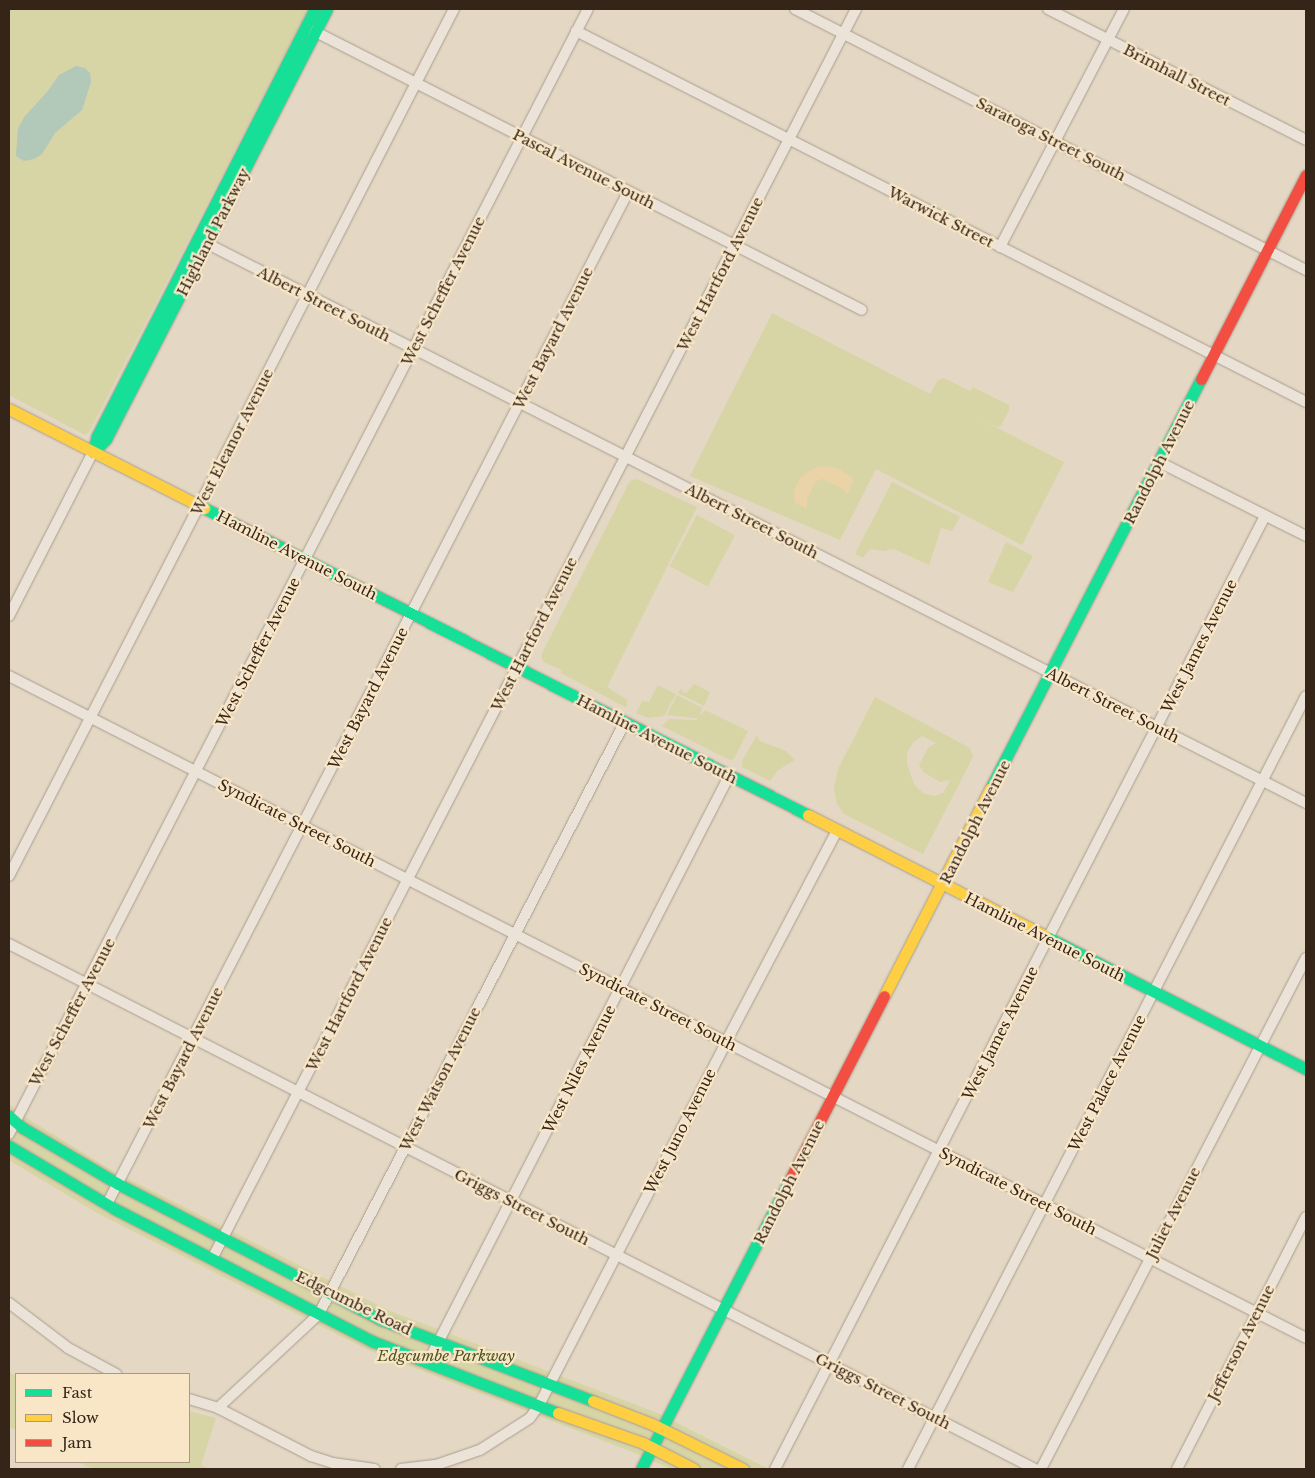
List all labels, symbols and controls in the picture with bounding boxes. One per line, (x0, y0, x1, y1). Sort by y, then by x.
street label: Brimhall Street (1120, 40, 1234, 110)
street label: Saratoga Street South (973, 93, 1129, 185)
street label: Pascal Avenue South (510, 125, 658, 213)
street label: Highland Parkway (173, 165, 253, 299)
street label: Warwick Street (885, 183, 997, 251)
street label: West Hartford Avenue (673, 194, 767, 354)
street label: West Scheffer Avenue (397, 213, 489, 369)
street label: Albert Street South (254, 263, 394, 345)
street label: West Bayard Avenue (509, 264, 597, 412)
street label: West Eleanor Avenue (187, 365, 277, 519)
street label: Randolph Avenue (1120, 397, 1198, 527)
street label: Albert Street South (682, 480, 822, 562)
street label: Hamline Avenue South (213, 506, 381, 604)
street label: West Hartford Avenue (487, 554, 581, 714)
street label: West Scheffer Avenue (212, 574, 304, 730)
street label: West James Avenue (1157, 576, 1241, 716)
street label: West Bayard Avenue (324, 624, 412, 772)
street label: Albert Street South (1043, 664, 1183, 746)
street label: Hamline Avenue South (573, 690, 741, 788)
street label: Randolph Avenue (936, 757, 1014, 887)
street label: Syndicate Street South (215, 775, 379, 871)
street label: Hamline Avenue South (961, 888, 1129, 986)
street label: West Hartford Avenue (302, 914, 396, 1074)
street label: West Scheffer Avenue (25, 934, 119, 1090)
street label: Syndicate Street South (576, 959, 740, 1055)
street label: West James Avenue (958, 963, 1042, 1103)
street label: West Bayard Avenue (139, 984, 227, 1132)
street label: West Niles Avenue (539, 1002, 619, 1136)
street label: West Watson Avenue (396, 1003, 484, 1155)
street label: West Palace Avenue (1065, 1011, 1149, 1155)
street label: West Juno Avenue (640, 1065, 720, 1197)
street label: Randolph Avenue (750, 1117, 828, 1247)
street label: Syndicate Street South (936, 1143, 1100, 1239)
street label: Juliet Avenue (1142, 1164, 1204, 1262)
street label: Griggs Street South (451, 1165, 593, 1249)
street label: Edgcumbe Road (293, 1267, 415, 1339)
street label: Jefferson Avenue (1204, 1281, 1278, 1405)
park label: Edgcumbe Parkway (377, 1347, 515, 1365)
street label: Griggs Street South (812, 1349, 954, 1433)
legend (15, 1373, 190, 1463)
text: Fast (62, 1383, 92, 1402)
text: Slow (62, 1408, 99, 1427)
text: Jam (62, 1433, 92, 1452)

